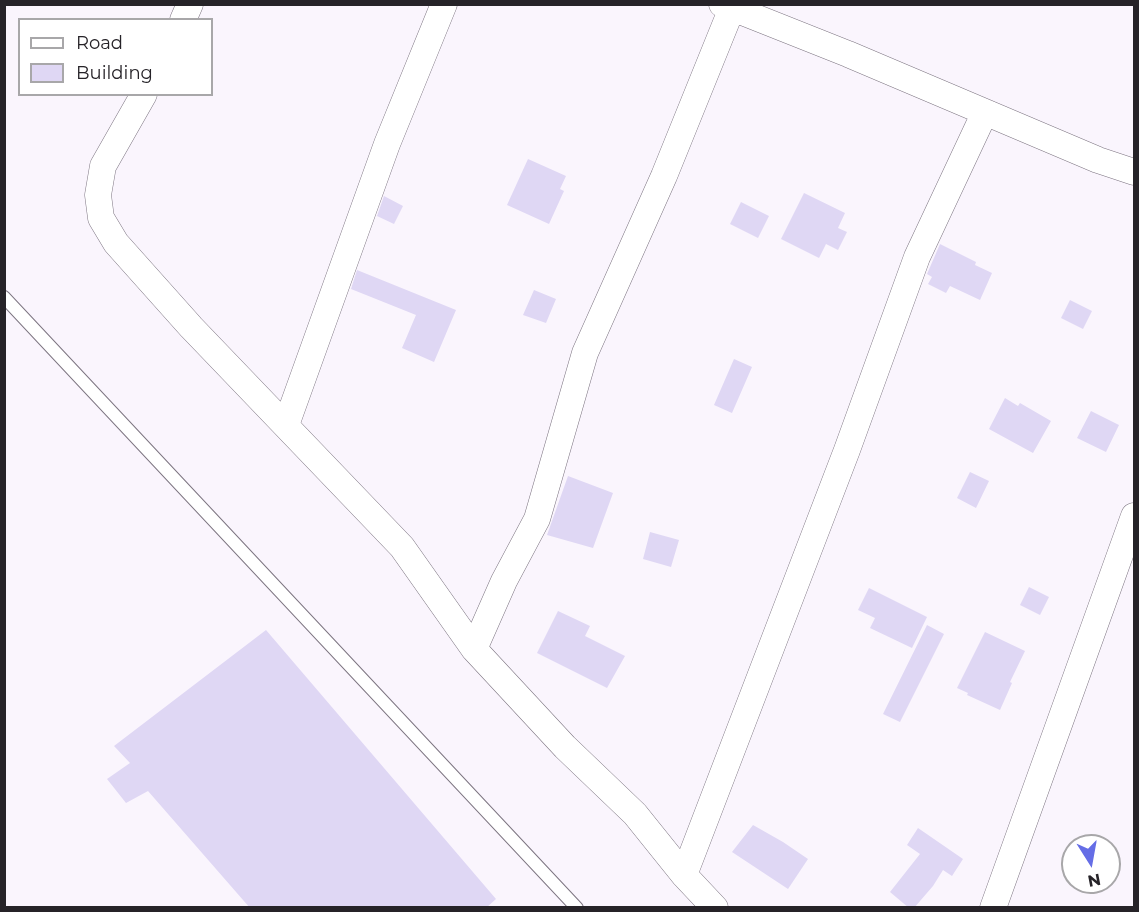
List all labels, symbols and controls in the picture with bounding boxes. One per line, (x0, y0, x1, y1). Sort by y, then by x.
legend (18, 18, 213, 96)
text: Road (76, 32, 123, 54)
text: Building (76, 62, 153, 84)
north arrow (1061, 834, 1121, 894)
text: N (1086, 870, 1102, 891)

